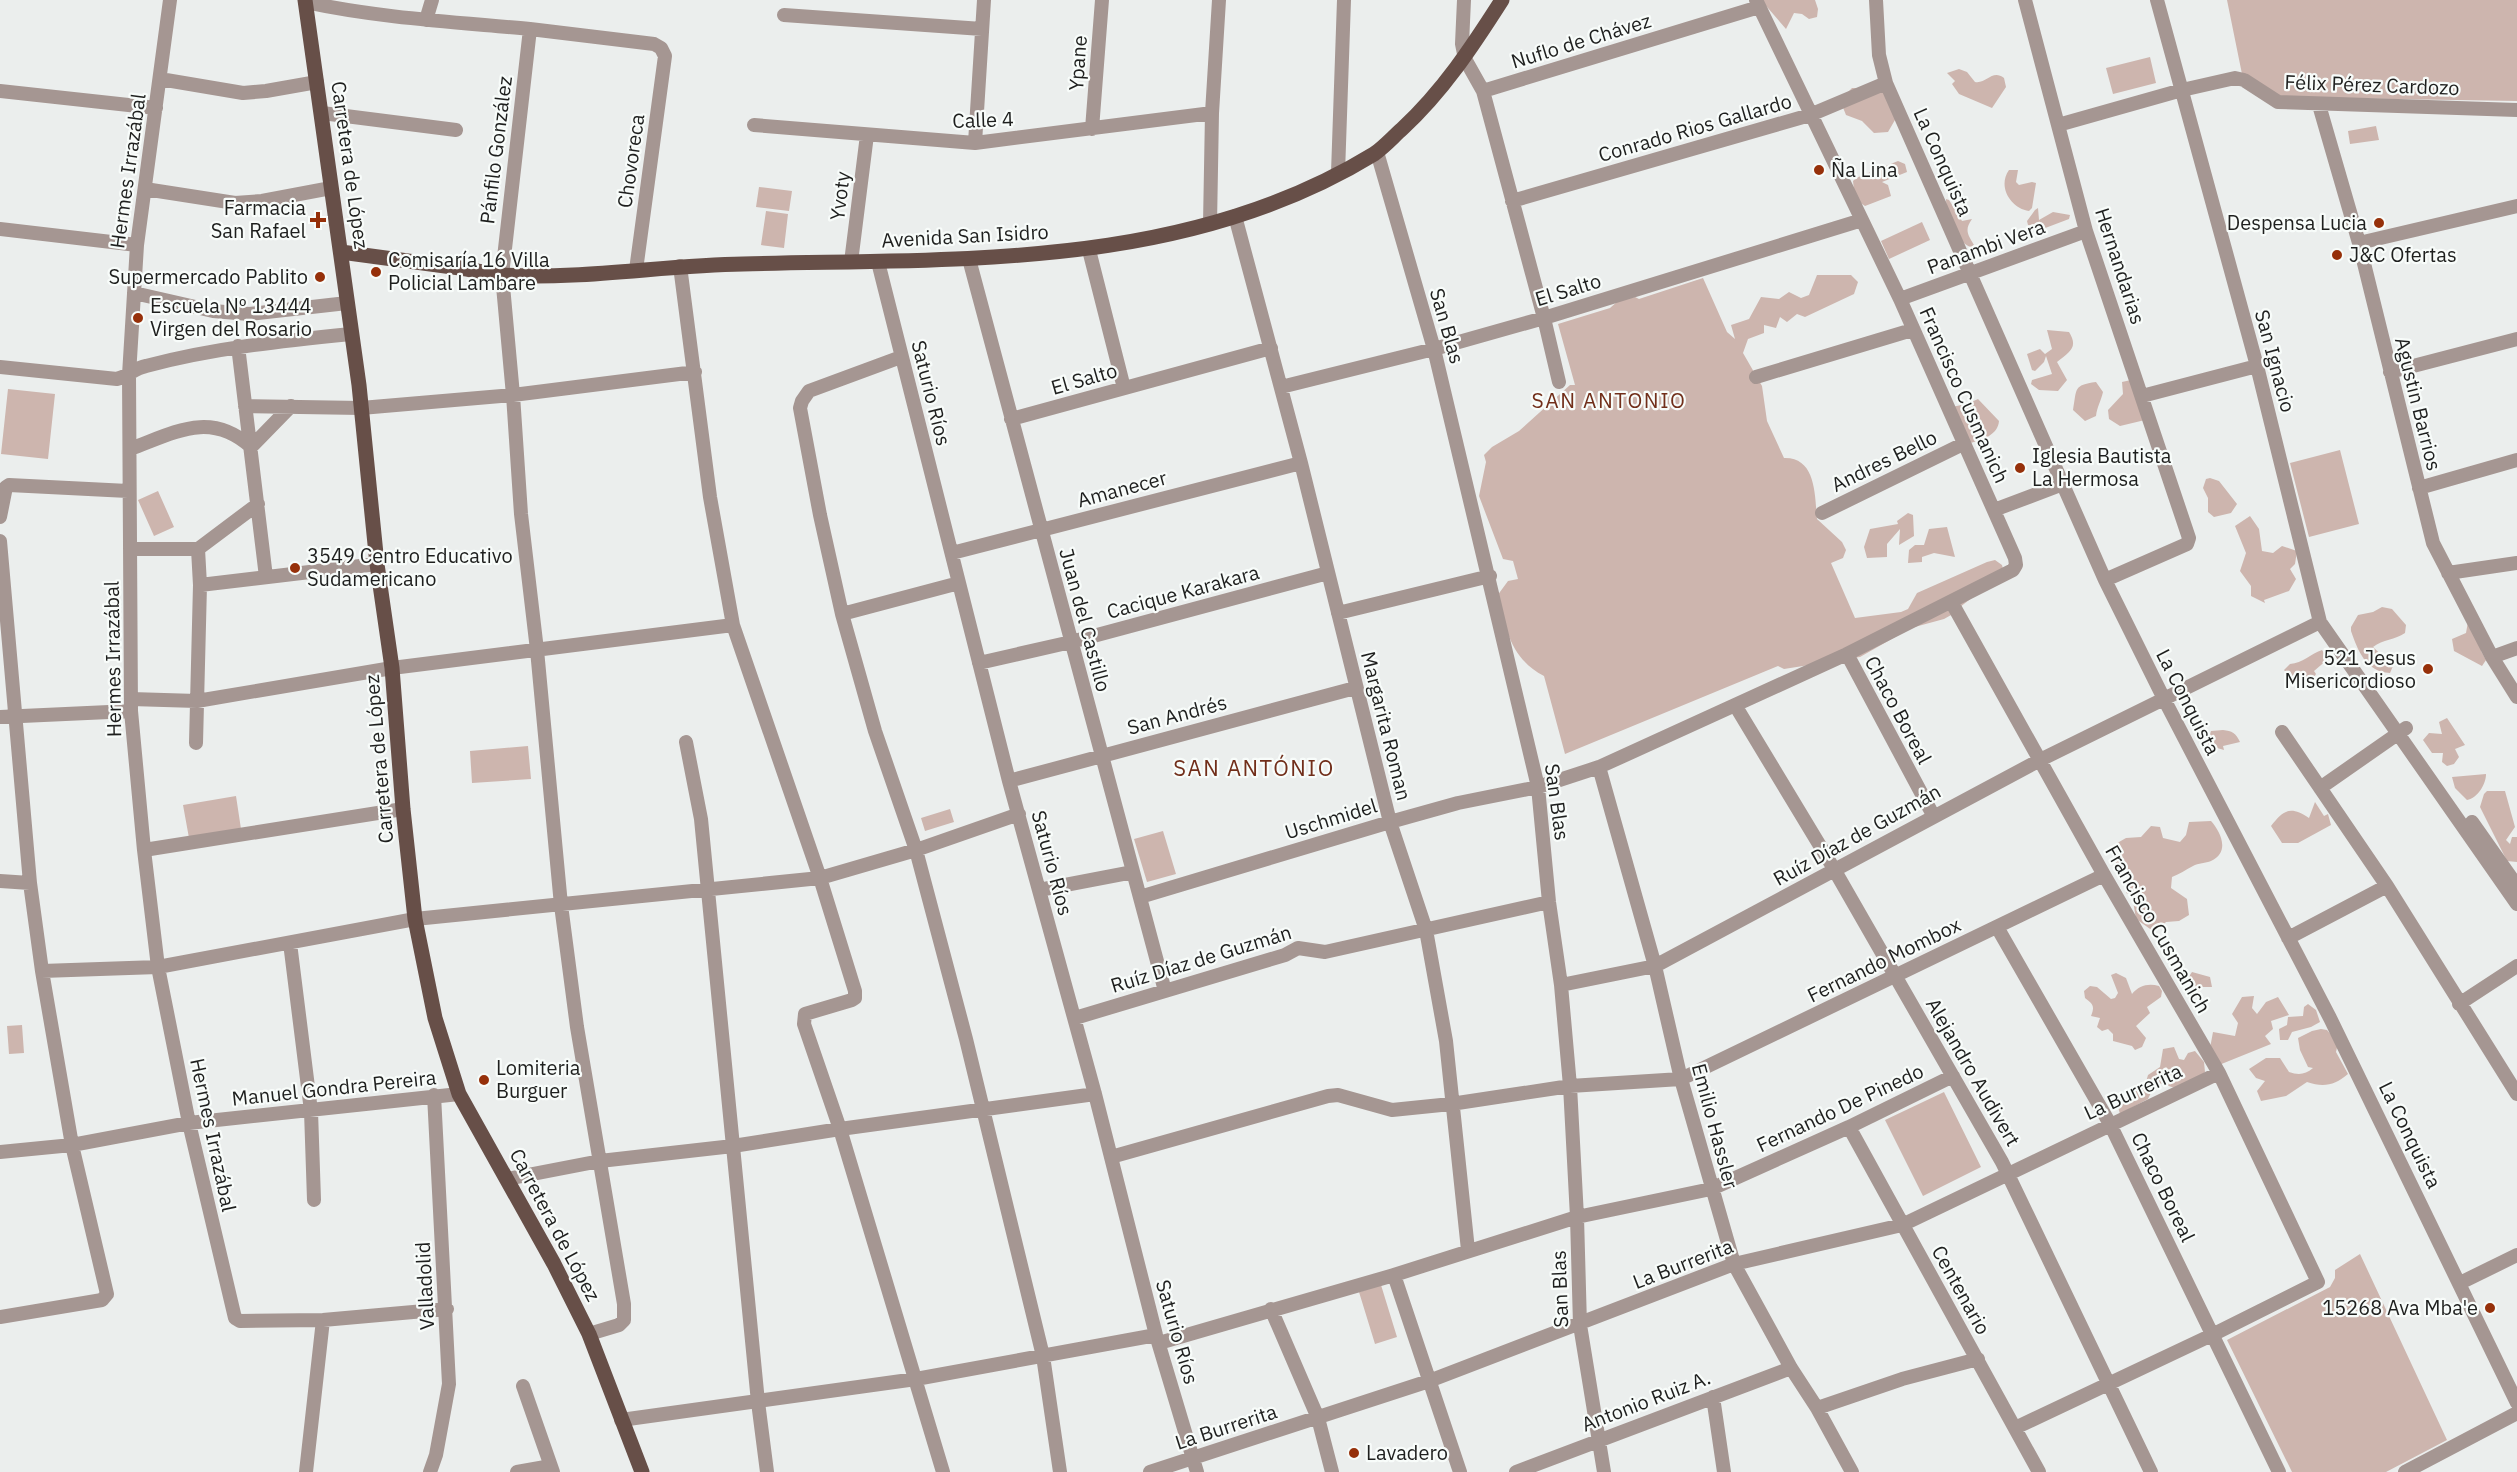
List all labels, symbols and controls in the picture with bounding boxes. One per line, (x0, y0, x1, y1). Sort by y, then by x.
street label: Nuflo de Chávez (1508, 6, 1654, 75)
street label: Ypane (1062, 34, 1093, 92)
street label: Félix Pérez Cardozo (2284, 68, 2460, 101)
street label: Pánfilo González (473, 75, 518, 225)
street label: Carretera de López (325, 79, 376, 251)
street label: Conrado Rios Gallardo (1595, 87, 1795, 168)
street label: Hermes Irrazábal (103, 92, 152, 250)
street label: La Conquista (1908, 103, 1979, 220)
street label: Calle 4 (952, 105, 1014, 134)
street label: Chovoreca (611, 112, 651, 210)
place label: Ña Lina (1831, 156, 1898, 183)
marker: Ña Lina (1812, 163, 1826, 177)
street label: Yvoty (823, 170, 856, 222)
place label: Farmacia San Rafael (211, 194, 306, 244)
street label: Hernandarias (2089, 204, 2152, 328)
place label: Despensa Lucia (2227, 209, 2367, 236)
marker: Farmacia San Rafael (311, 213, 325, 227)
street label: Panambi Vera (1923, 213, 2049, 280)
marker: Despensa Lucia (2372, 216, 2386, 230)
street label: Avenida San Isidro (881, 218, 1049, 253)
place label: J&C Ofertas (2349, 241, 2457, 268)
place label: Comisaría 16 Villa Policial Lambare (388, 246, 550, 296)
marker: J&C Ofertas (2330, 248, 2344, 262)
place label: Supermercado Pablito (108, 263, 308, 290)
marker: Comisaría 16 Villa Policial Lambare (369, 265, 383, 279)
street label: El Salto (1532, 267, 1604, 312)
marker: Supermercado Pablito (313, 270, 327, 284)
street label: San Blas (1424, 285, 1471, 367)
place label: Escuela Nº 13444 Virgen del Rosario (150, 292, 312, 342)
street label: Francisco Cusmanich (1913, 302, 2015, 487)
street label: San Ignacio (2249, 307, 2302, 415)
marker: Escuela Nº 13444 Virgen del Rosario (131, 311, 145, 325)
street label: Agustin Barrios (2389, 334, 2448, 473)
street label: Saturio Ríos (905, 337, 958, 448)
street label: El Salto (1048, 356, 1120, 401)
district label: SAN ANTONIO (1532, 386, 1686, 414)
street label: Andres Bello (1826, 423, 1941, 498)
place label: Iglesia Bautista La Hermosa (2032, 442, 2172, 492)
marker: Iglesia Bautista La Hermosa (2013, 461, 2027, 475)
street label: Amanecer (1074, 464, 1170, 513)
place label: 3549 Centro Educativo Sudamericano (307, 542, 513, 592)
street label: Juan del Castillo (1053, 545, 1118, 695)
street label: Cacique Karakara (1104, 558, 1262, 625)
marker: 3549 Centro Educativo Sudamericano (288, 561, 302, 575)
street label: Hermes Irrazábal (98, 581, 127, 737)
street label: La Conquista (2150, 644, 2227, 760)
place label: 521 Jesus Misericordioso (2285, 644, 2416, 694)
street label: Margarita Roman (1355, 648, 1418, 803)
street label: Chaco Boreal (1859, 651, 1938, 769)
marker: 521 Jesus Misericordioso (2421, 662, 2435, 676)
street label: Carretera de López (358, 674, 399, 845)
street label: San Andrés (1124, 688, 1230, 741)
district label: SAN ANTÓNIO (1173, 753, 1335, 782)
street label: San Blas (1539, 762, 1576, 842)
street label: Ruíz Díaz de Guzmán (1768, 777, 1945, 892)
street label: Uschmidel (1281, 792, 1380, 845)
street label: Saturio Ríos (1026, 807, 1079, 918)
street label: Francisco Cusmanich (2099, 840, 2218, 1018)
street label: Fernando Mombox (1803, 911, 1965, 1008)
street label: Ruíz Díaz de Guzmán (1107, 918, 1295, 999)
street label: Alejandro Audivert (1920, 993, 2027, 1151)
place label: Lomiteria Burguer (496, 1054, 581, 1104)
street label: Hermes Irrazábal (184, 1056, 243, 1214)
street label: Fernando De Pinedo (1752, 1057, 1928, 1158)
street label: La Burrerita (2079, 1057, 2187, 1126)
street label: Emilio Hassler (1686, 1060, 1745, 1191)
street label: Manuel Gondra Pereira (230, 1063, 438, 1112)
marker: Lomiteria Burguer (477, 1073, 491, 1087)
street label: La Conquista (2373, 1077, 2448, 1193)
street label: Chaco Boreal (2125, 1127, 2202, 1246)
street label: Carretera de López (504, 1144, 607, 1306)
street label: La Burrerita (1629, 1232, 1737, 1295)
street label: Centenario (1926, 1240, 1997, 1339)
street label: Valladolid (409, 1241, 440, 1331)
street label: San Blas (1545, 1250, 1574, 1328)
street label: Saturio Ríos (1150, 1276, 1205, 1387)
place label: 15268 Ava Mba'e (2322, 1294, 2478, 1321)
marker: 15268 Ava Mba'e (2483, 1301, 2497, 1315)
street label: Antonio Ruiz A. (1577, 1364, 1714, 1438)
street label: La Burrerita (1172, 1397, 1280, 1456)
place label: Lavadero (1366, 1439, 1448, 1466)
marker: Lavadero (1347, 1446, 1361, 1460)

